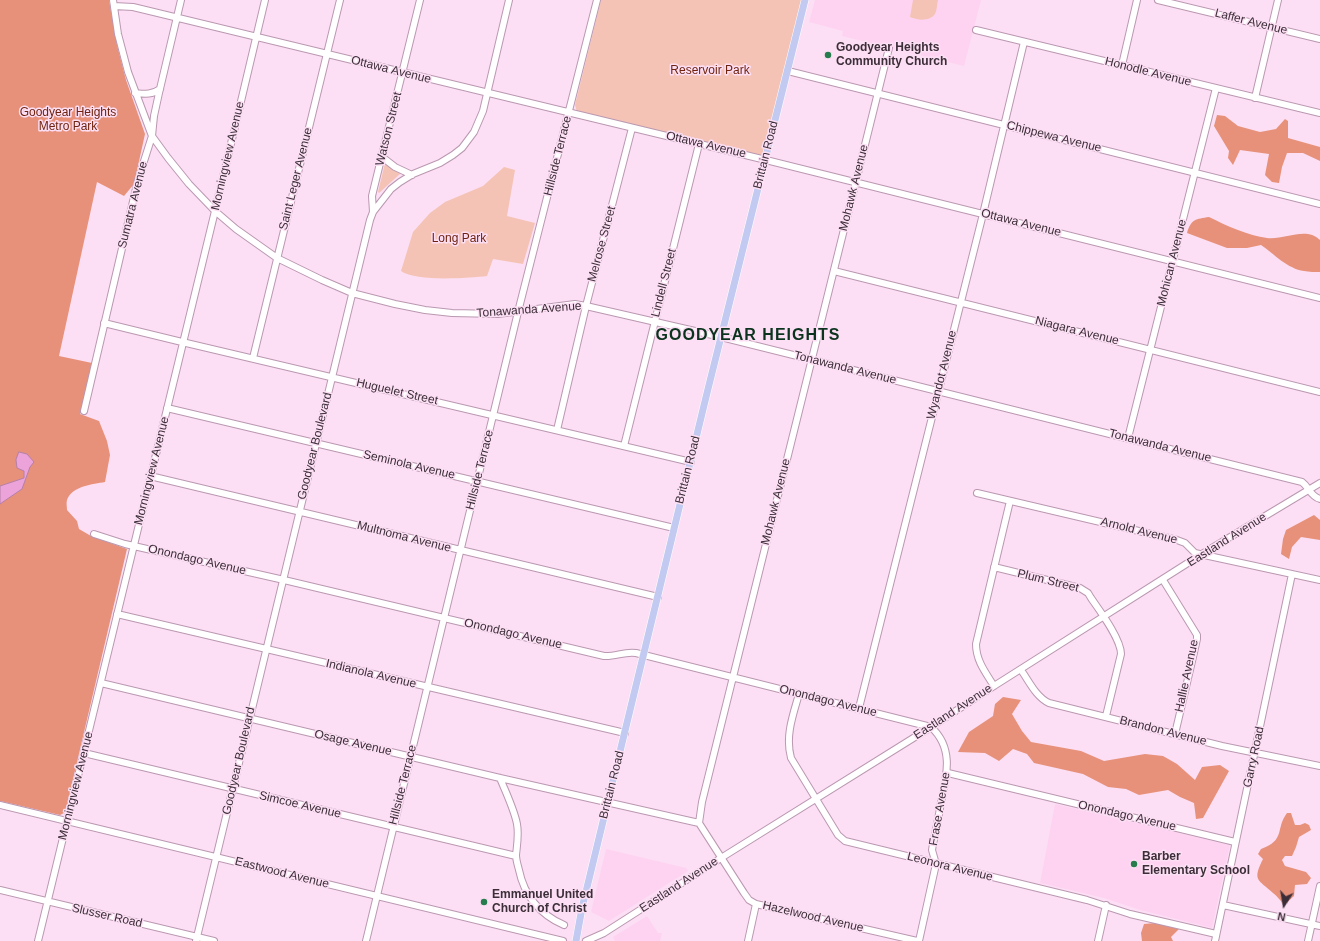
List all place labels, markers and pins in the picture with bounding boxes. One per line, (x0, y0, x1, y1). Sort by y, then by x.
place label: Goodyear Heights Community Church (836, 41, 947, 69)
marker: Goodyear Heights Community Church (823, 50, 833, 60)
place label: Barber Elementary School (1142, 850, 1250, 878)
marker: Barber Elementary School (1129, 859, 1139, 869)
place label: Emmanuel United Church of Christ (492, 888, 593, 916)
marker: Emmanuel United Church of Christ (479, 897, 489, 907)

